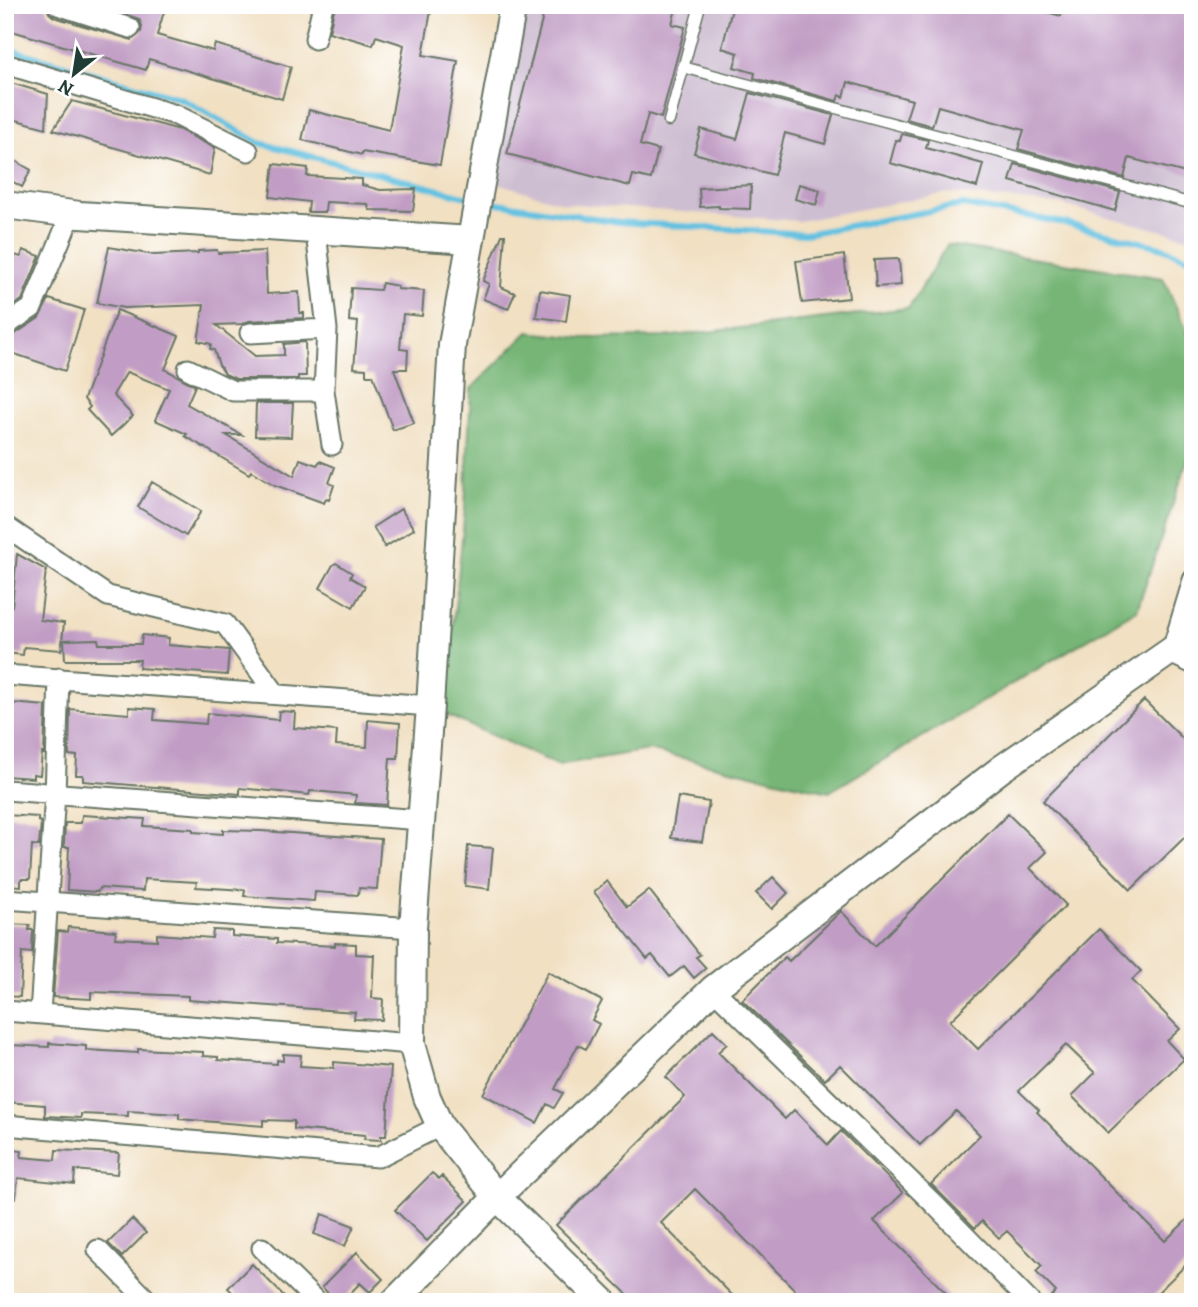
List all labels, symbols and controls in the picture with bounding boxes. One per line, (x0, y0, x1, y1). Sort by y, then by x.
north arrow (38, 38, 108, 108)
text: N (53, 73, 78, 103)

